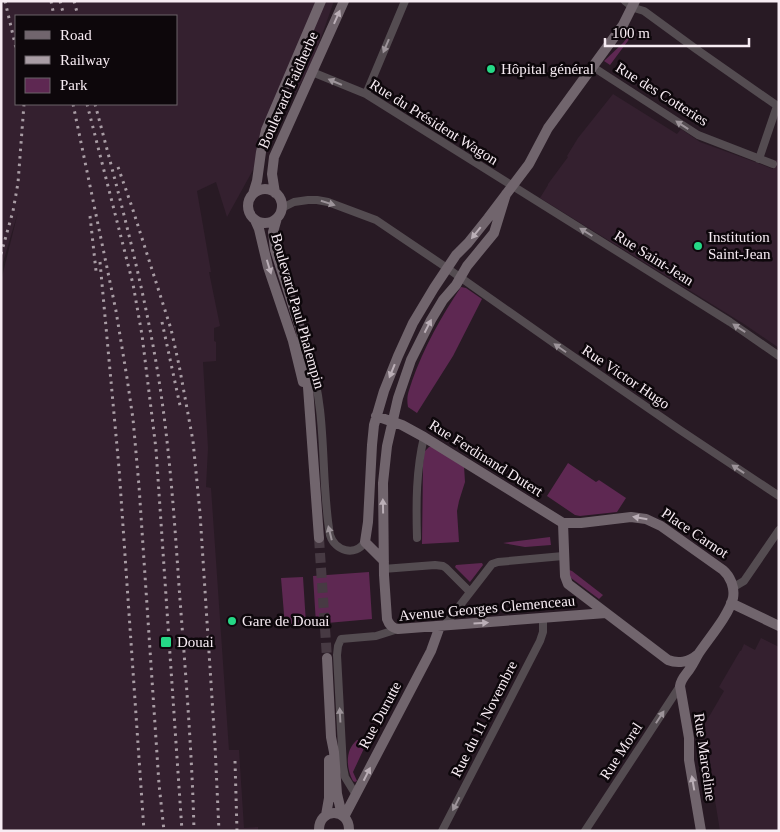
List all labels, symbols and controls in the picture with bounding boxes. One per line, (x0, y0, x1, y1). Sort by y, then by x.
one-way arrow (333, 10, 341, 24)
legend (15, 15, 178, 105)
scale bar (605, 15, 749, 47)
text: 100 m (612, 25, 650, 41)
text: Road (60, 27, 92, 43)
street label: Boulevard Faidherbe (255, 29, 321, 151)
one-way arrow (381, 39, 389, 53)
text: Railway (60, 52, 110, 68)
street label: Rue des Cotteries (613, 59, 711, 129)
place label: Hôpital général (501, 61, 594, 77)
marker: Hôpital général (485, 63, 497, 75)
street label: Rue du Président Wagon (367, 76, 501, 168)
text: Park (60, 77, 88, 93)
one-way arrow (328, 77, 342, 85)
one-way arrow (676, 121, 689, 130)
one-way arrow (321, 199, 336, 207)
one-way arrow (471, 226, 482, 239)
one-way arrow (580, 227, 593, 237)
street label: Rue Saint-Jean (611, 227, 697, 289)
place label: Institution Saint-Jean (708, 229, 771, 262)
street label: Boulevard Paul Phalempin (268, 232, 328, 391)
marker: Institution Saint-Jean (692, 240, 704, 252)
one-way arrow (265, 260, 273, 275)
one-way arrow (424, 319, 432, 334)
one-way arrow (732, 323, 745, 333)
street label: Rue Victor Hugo (579, 342, 673, 412)
one-way arrow (554, 343, 567, 353)
one-way arrow (388, 364, 396, 379)
street label: Rue Ferdinand Dutert (426, 417, 546, 500)
one-way arrow (731, 464, 745, 474)
one-way arrow (379, 498, 387, 514)
street label: Place Carnot (659, 505, 732, 562)
one-way arrow (632, 514, 648, 522)
one-way arrow (326, 525, 334, 540)
street label: Avenue Georges Clemenceau (398, 592, 576, 624)
place label: Gare de Douai (242, 613, 329, 629)
marker: Gare de Douai (226, 615, 238, 627)
one-way arrow (474, 618, 490, 626)
place label: Douai (177, 634, 214, 650)
marker: Douai (159, 635, 173, 649)
street label: Rue du 11 Novembre (448, 658, 520, 780)
street label: Rue Durutte (356, 678, 405, 751)
one-way arrow (335, 706, 343, 722)
one-way arrow (655, 710, 665, 723)
street label: Rue Marceline (691, 712, 719, 802)
street label: Rue Morel (597, 720, 645, 782)
one-way arrow (363, 766, 371, 781)
one-way arrow (688, 774, 696, 790)
one-way arrow (452, 796, 460, 811)

